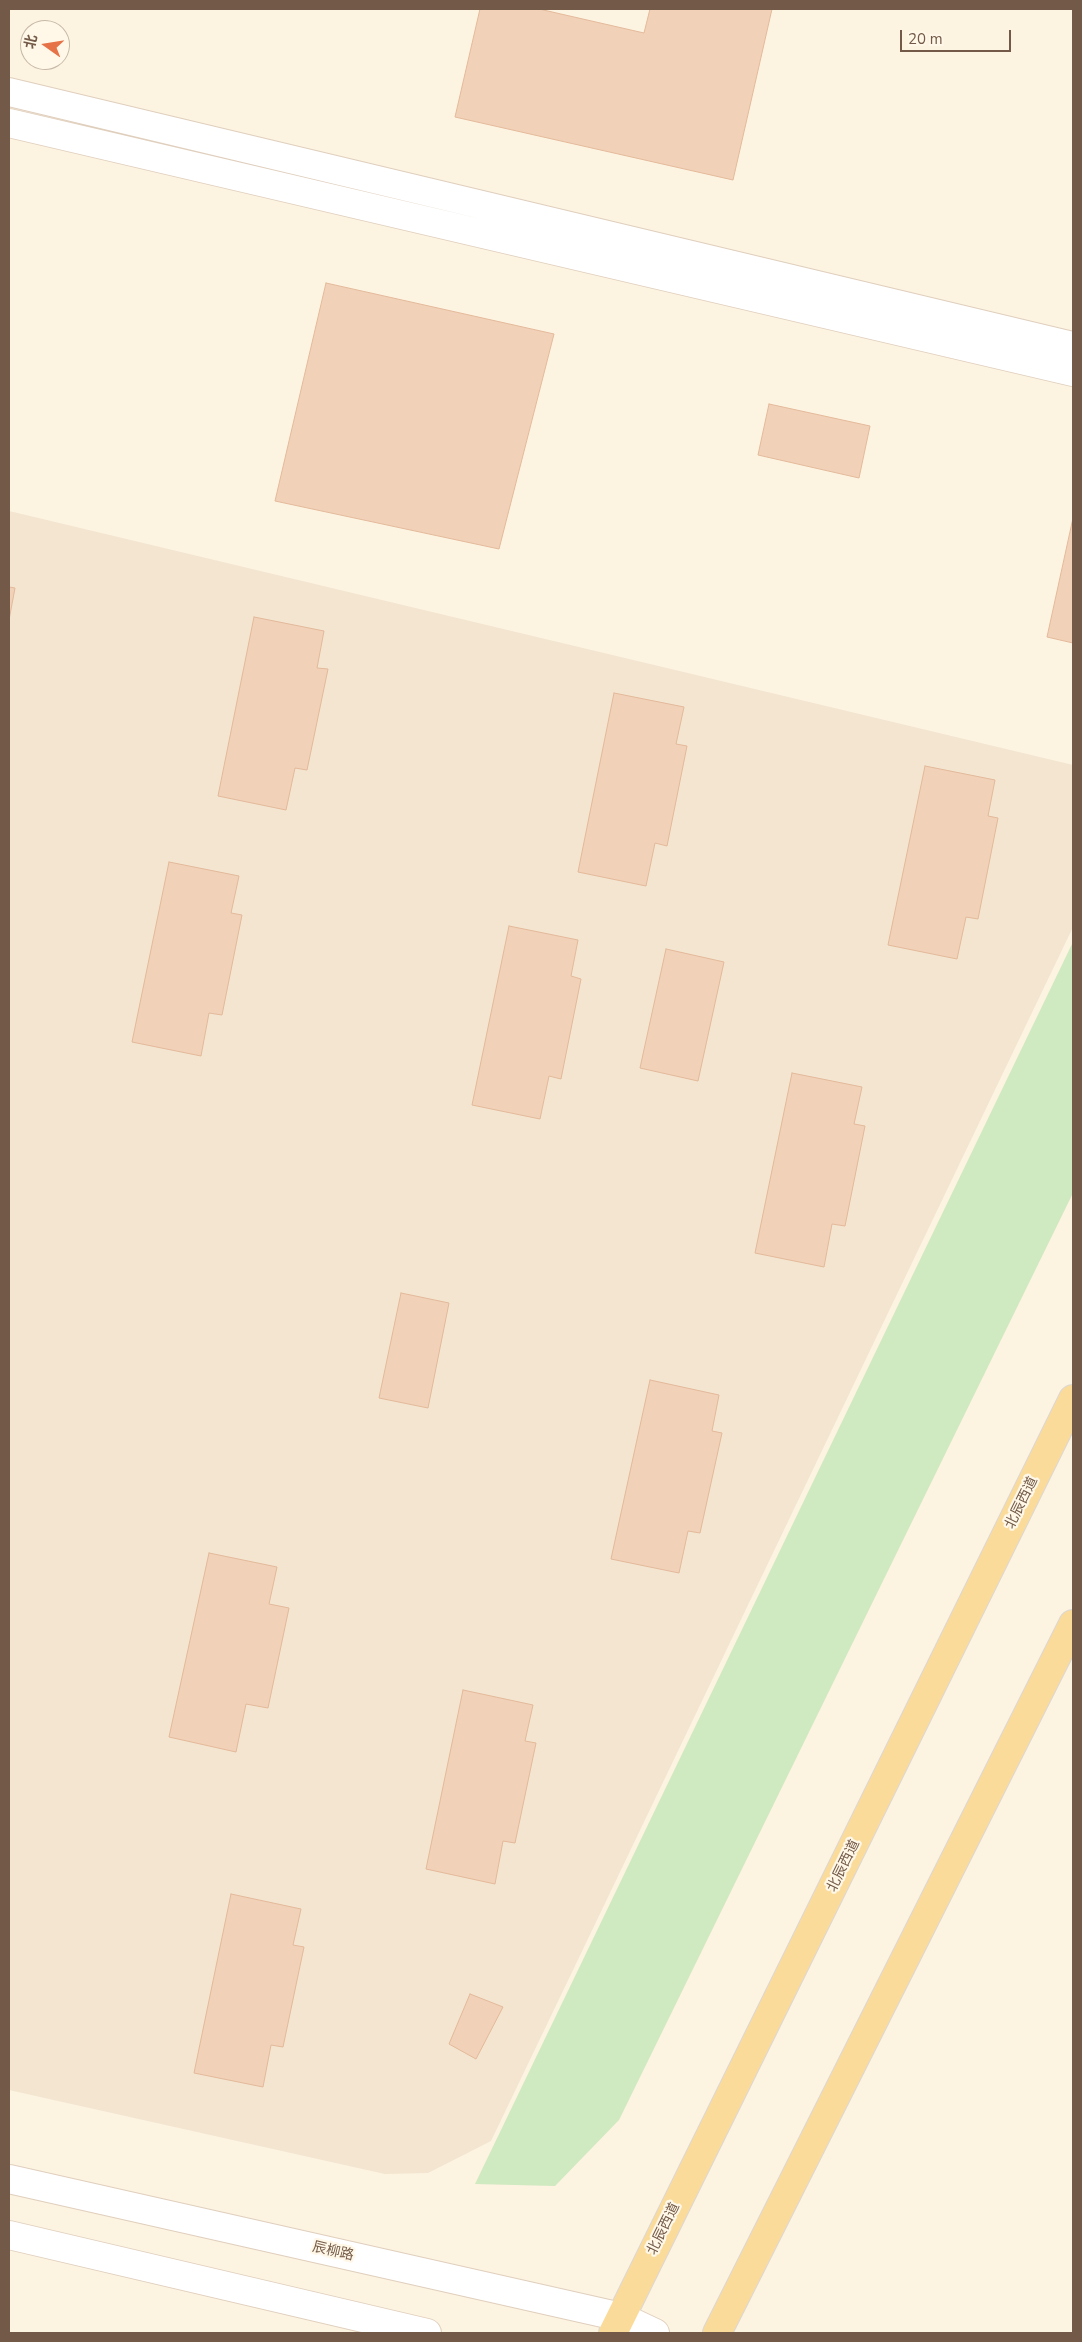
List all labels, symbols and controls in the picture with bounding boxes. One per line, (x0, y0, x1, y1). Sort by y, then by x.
north arrow (20, 20, 70, 70)
scale bar (902, 20, 1013, 52)
text: 20 m (908, 29, 943, 49)
text: 北 (20, 33, 42, 51)
street label: 北辰西道 (1002, 1474, 1042, 1532)
street label: 北辰西道 (824, 1837, 864, 1895)
street label: 北辰西道 (644, 2200, 684, 2258)
street label: 辰柳路 (311, 2239, 355, 2265)

